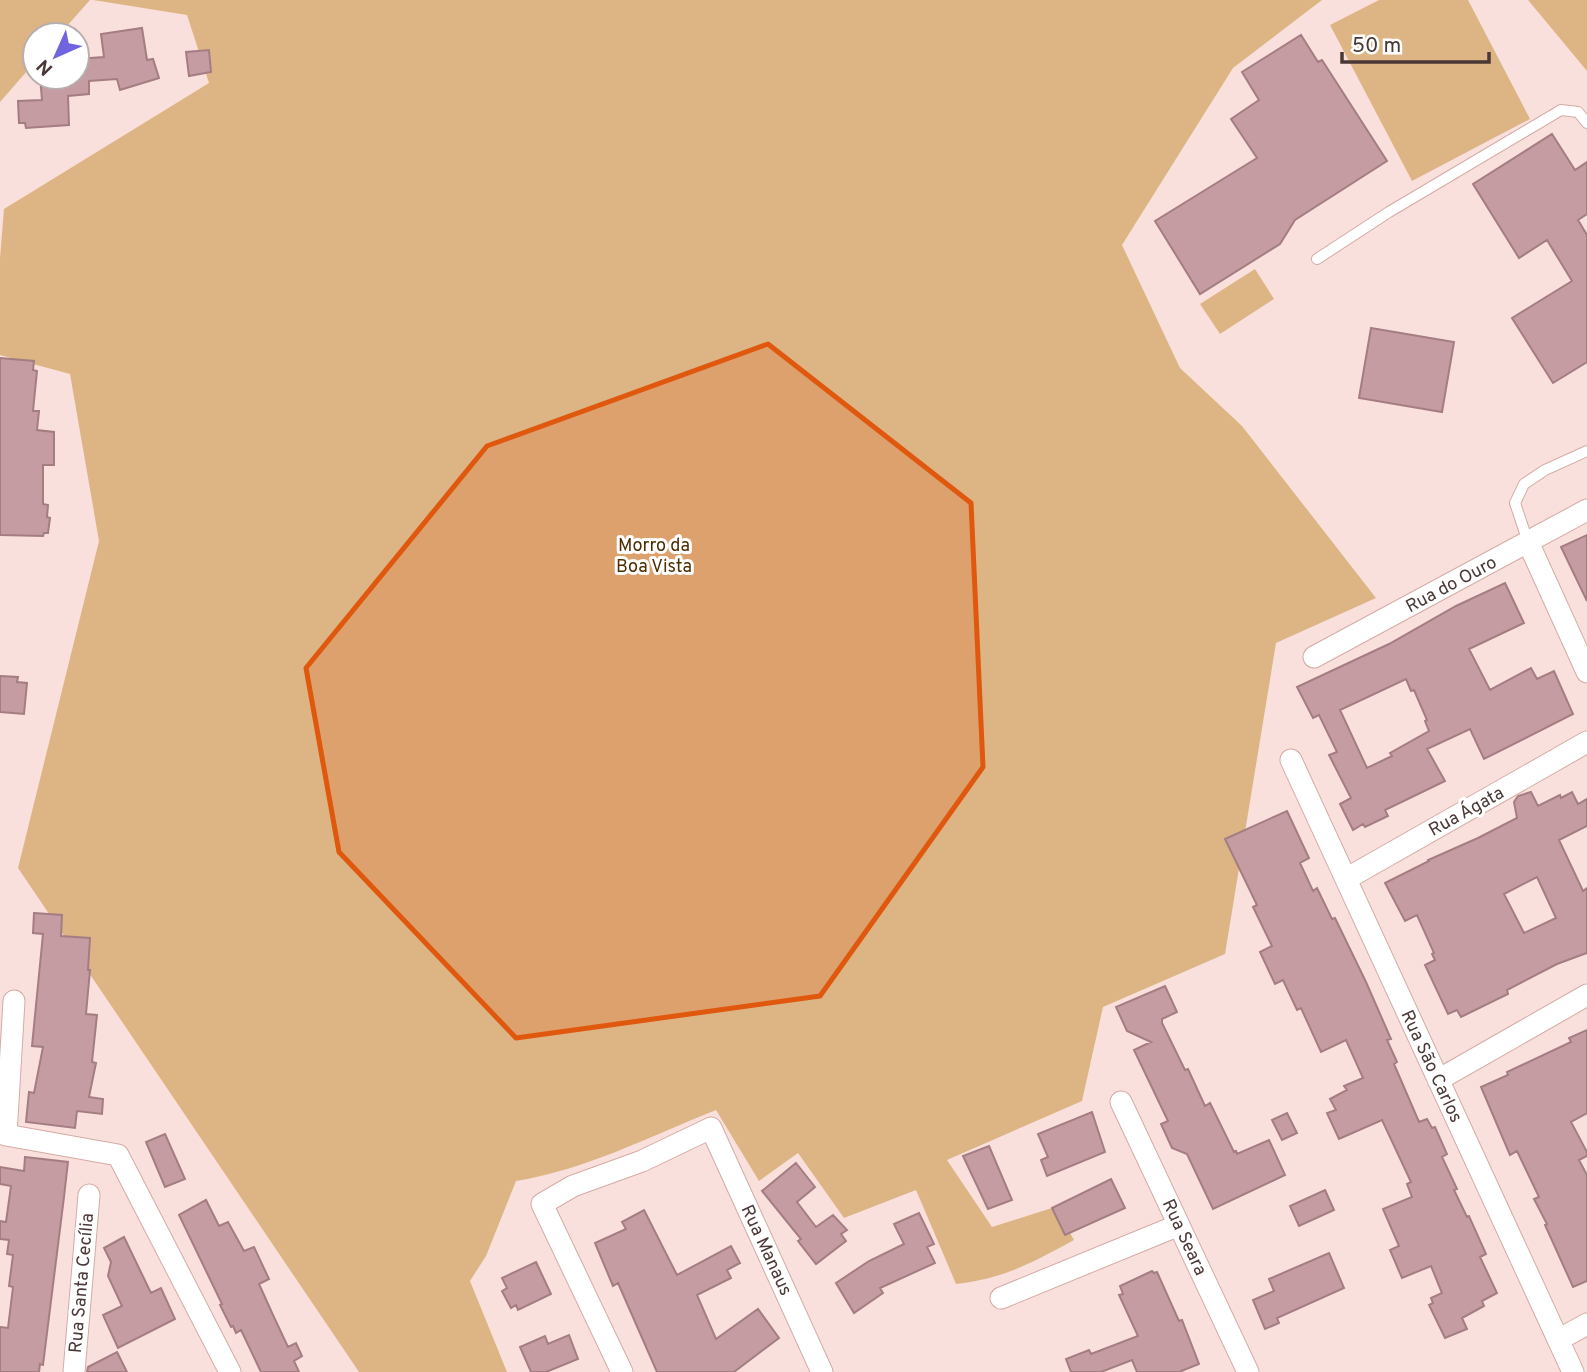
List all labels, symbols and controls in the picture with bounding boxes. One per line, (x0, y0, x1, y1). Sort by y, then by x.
north arrow (21, 21, 91, 91)
scale bar (1342, 21, 1489, 65)
text: 50 m (1352, 33, 1401, 60)
text: N (32, 53, 59, 80)
park label: Morro da Boa Vista (616, 535, 692, 579)
street label: Rua do Ouro (1402, 552, 1501, 619)
street label: Rua Ágata (1424, 780, 1508, 842)
street label: Rua São Carlos (1395, 1007, 1467, 1127)
street label: Rua Seara (1156, 1196, 1211, 1279)
street label: Rua Manaus (735, 1202, 797, 1300)
street label: Rua Santa Cecília (65, 1212, 100, 1354)

